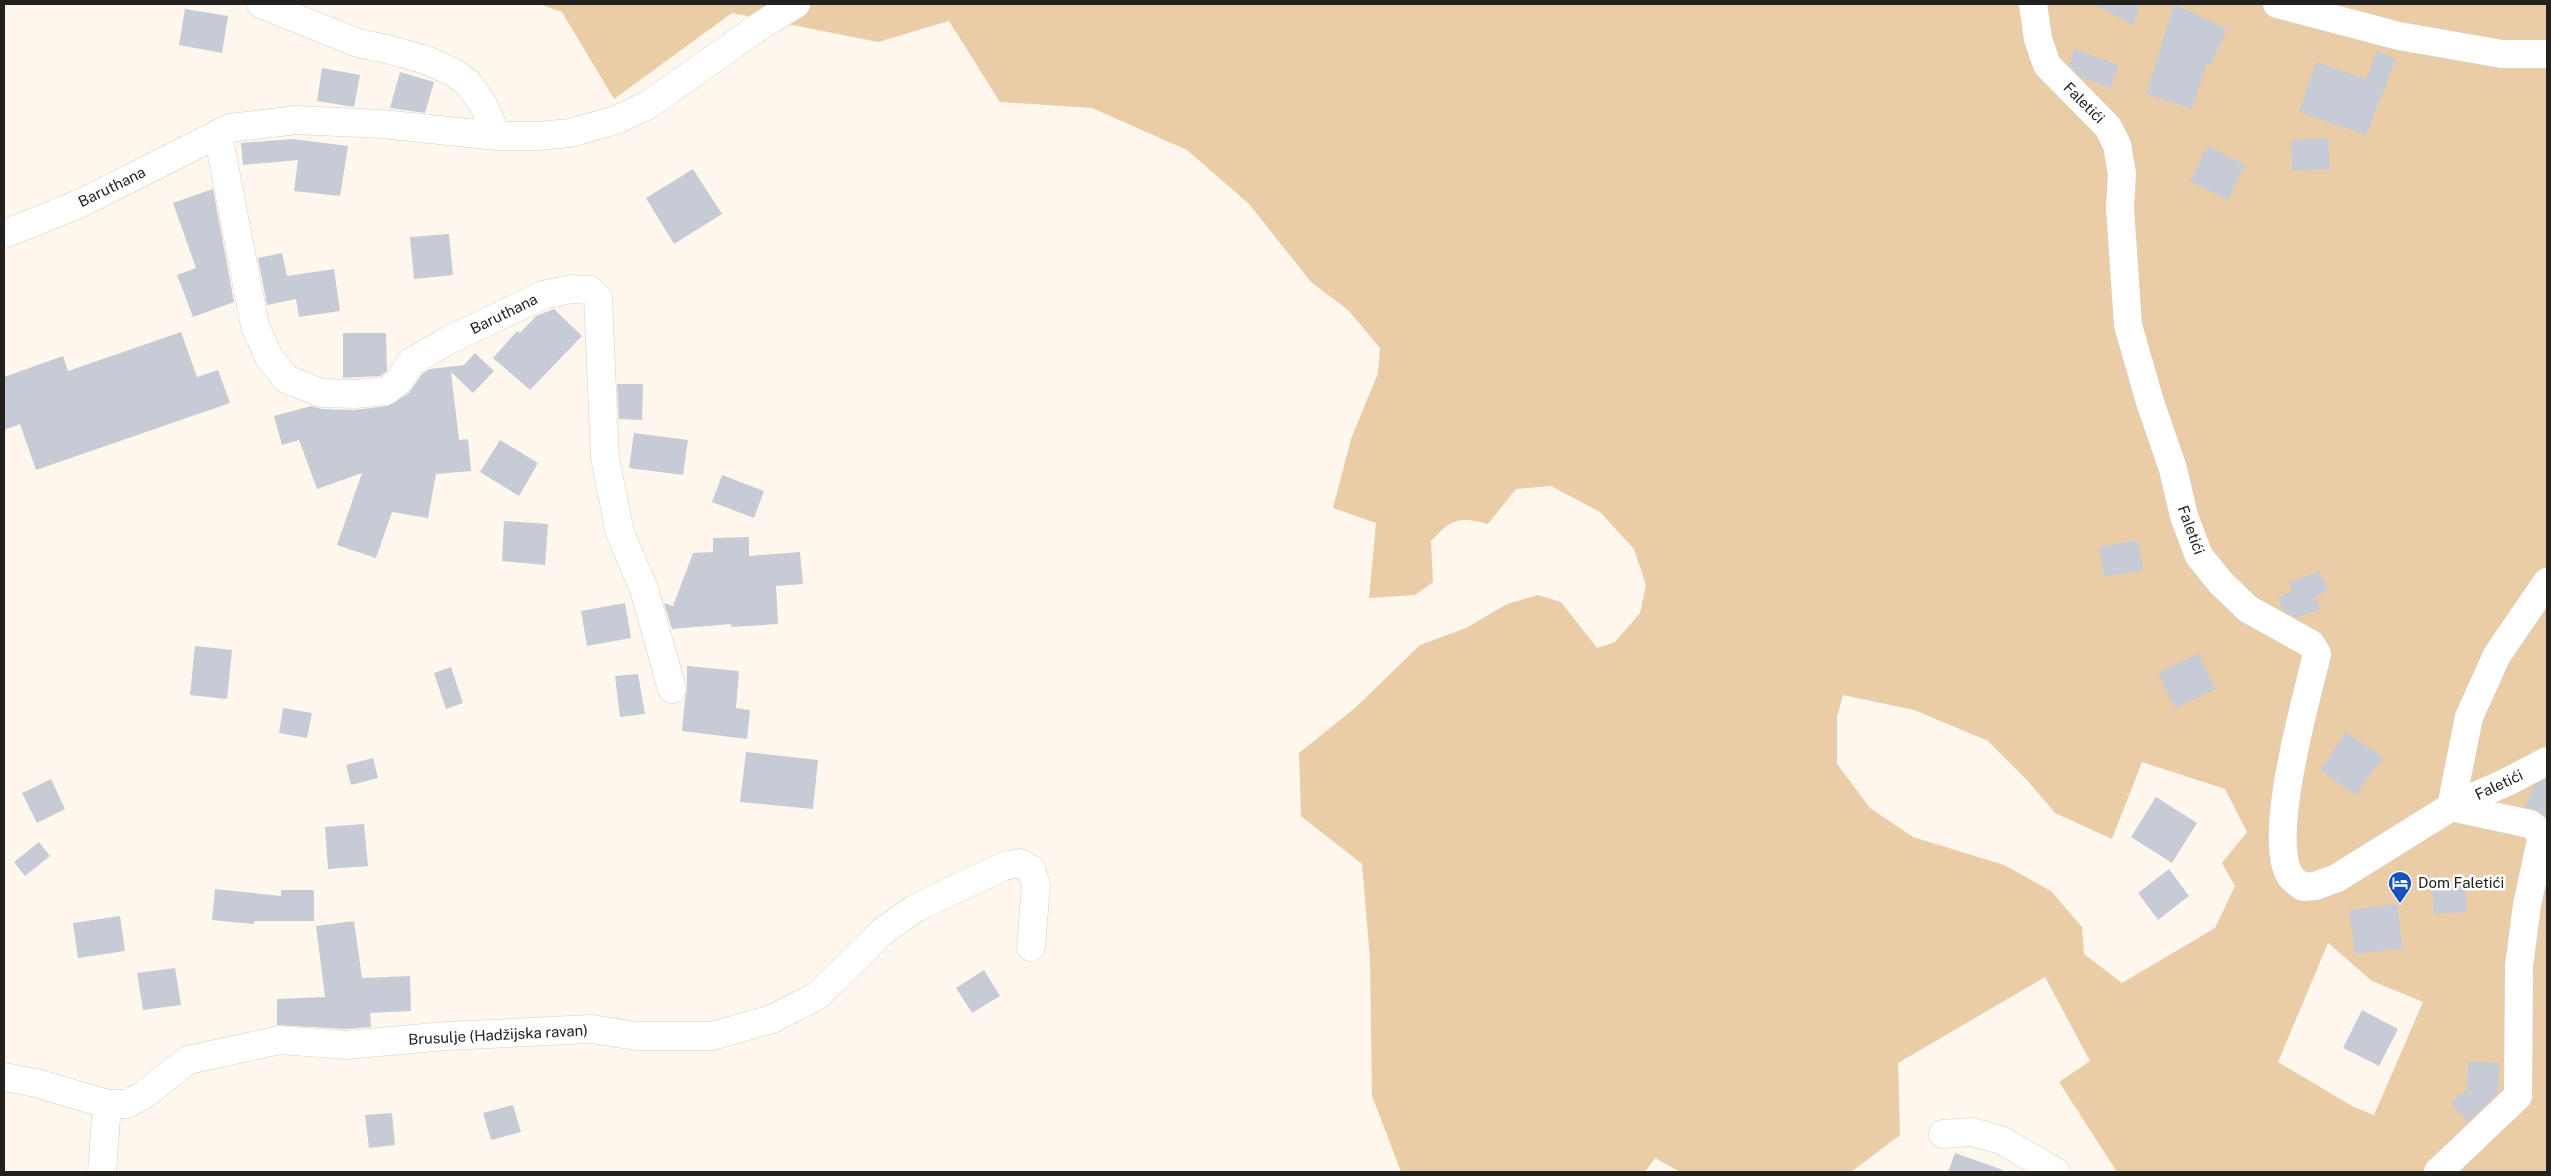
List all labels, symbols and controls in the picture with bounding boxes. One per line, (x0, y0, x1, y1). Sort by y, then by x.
street label: Faletići (2060, 79, 2108, 127)
street label: Baruthana (75, 163, 148, 210)
street label: Baruthana (467, 290, 540, 337)
street label: Faletići (2175, 503, 2208, 557)
street label: Faletići (2472, 766, 2525, 803)
hotel icon: Dom Faletići (2387, 870, 2413, 904)
place label: Dom Faletići (2418, 874, 2504, 891)
street label: Brusulje (Hadžijska ravan) (408, 1021, 588, 1048)

